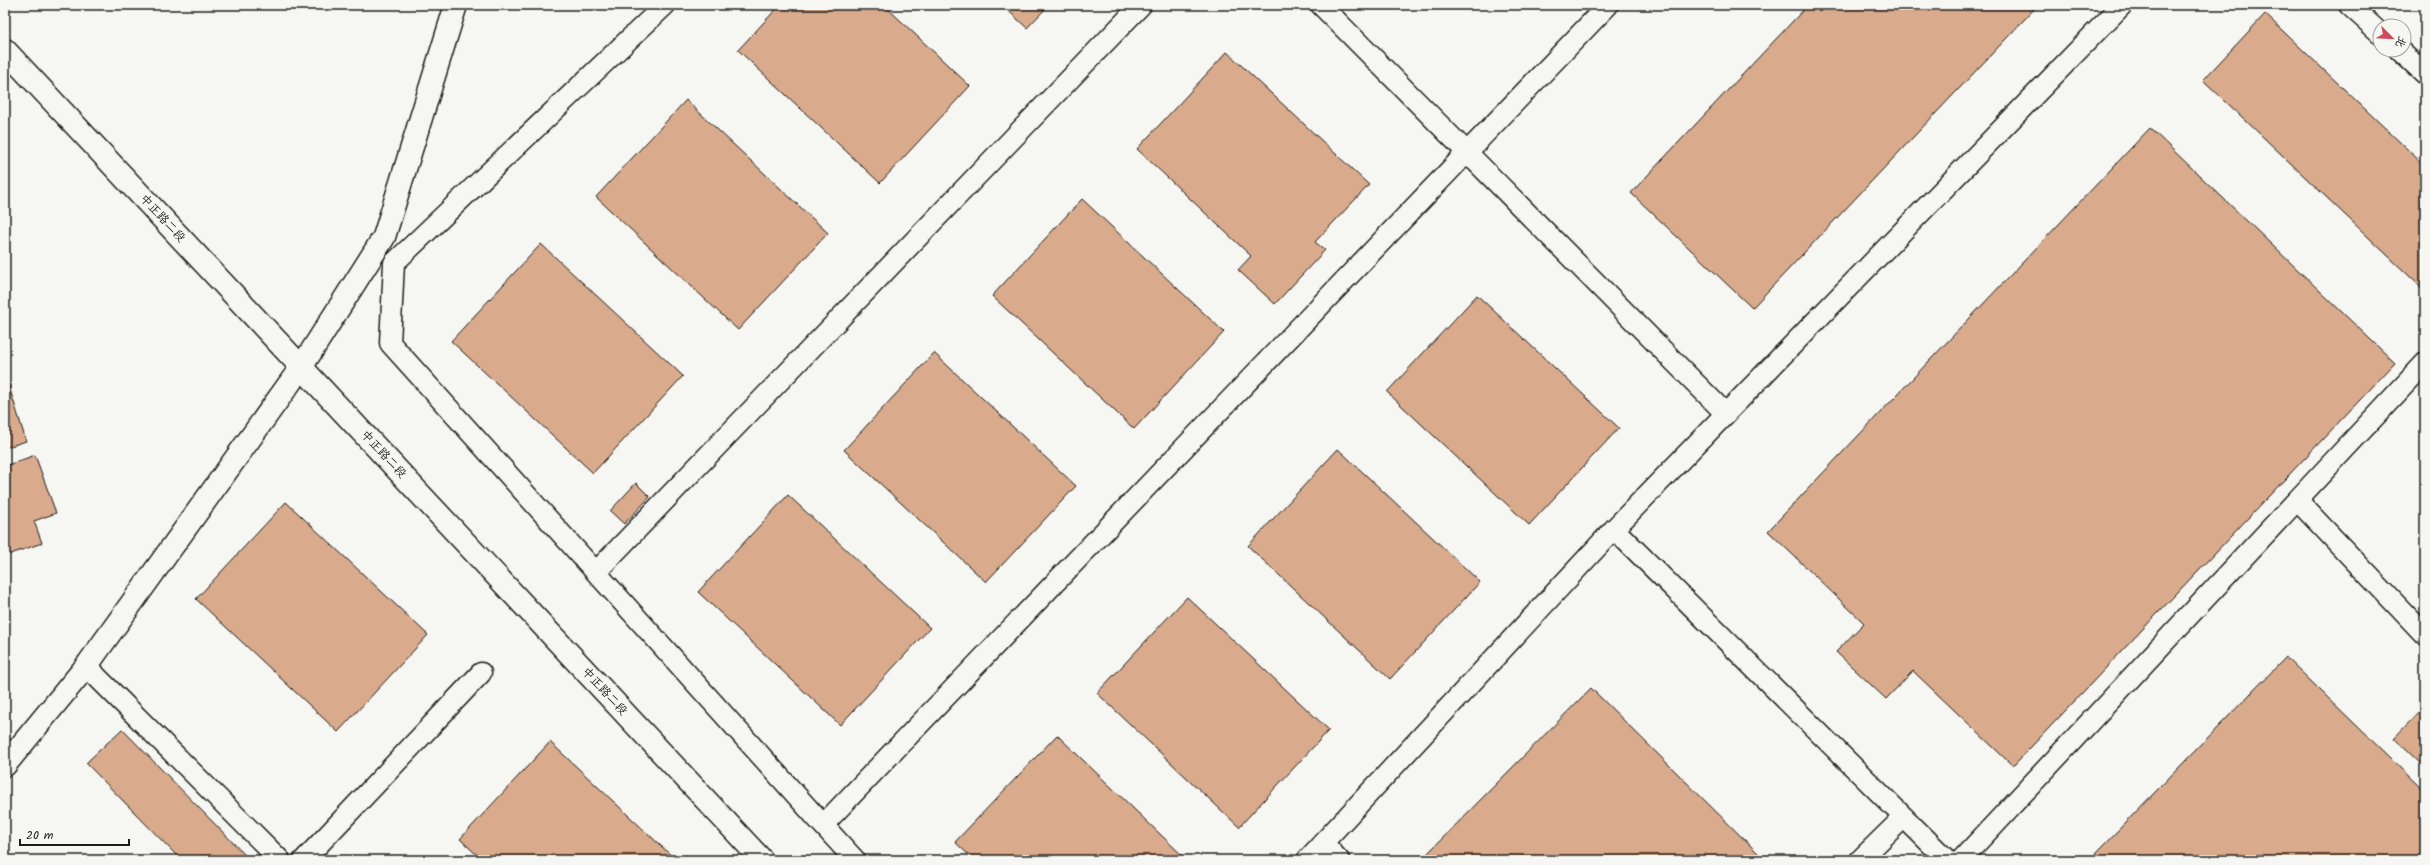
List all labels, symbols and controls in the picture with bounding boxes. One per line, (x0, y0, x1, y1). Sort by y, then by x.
north arrow (2372, 18, 2412, 58)
text: 北 (2390, 33, 2411, 50)
street label: 中正路二段 (135, 190, 190, 247)
street label: 中正路二段 (356, 426, 411, 483)
street label: 中正路二段 (577, 663, 632, 720)
scale bar (20, 821, 129, 847)
text: 20 m (26, 826, 54, 845)

